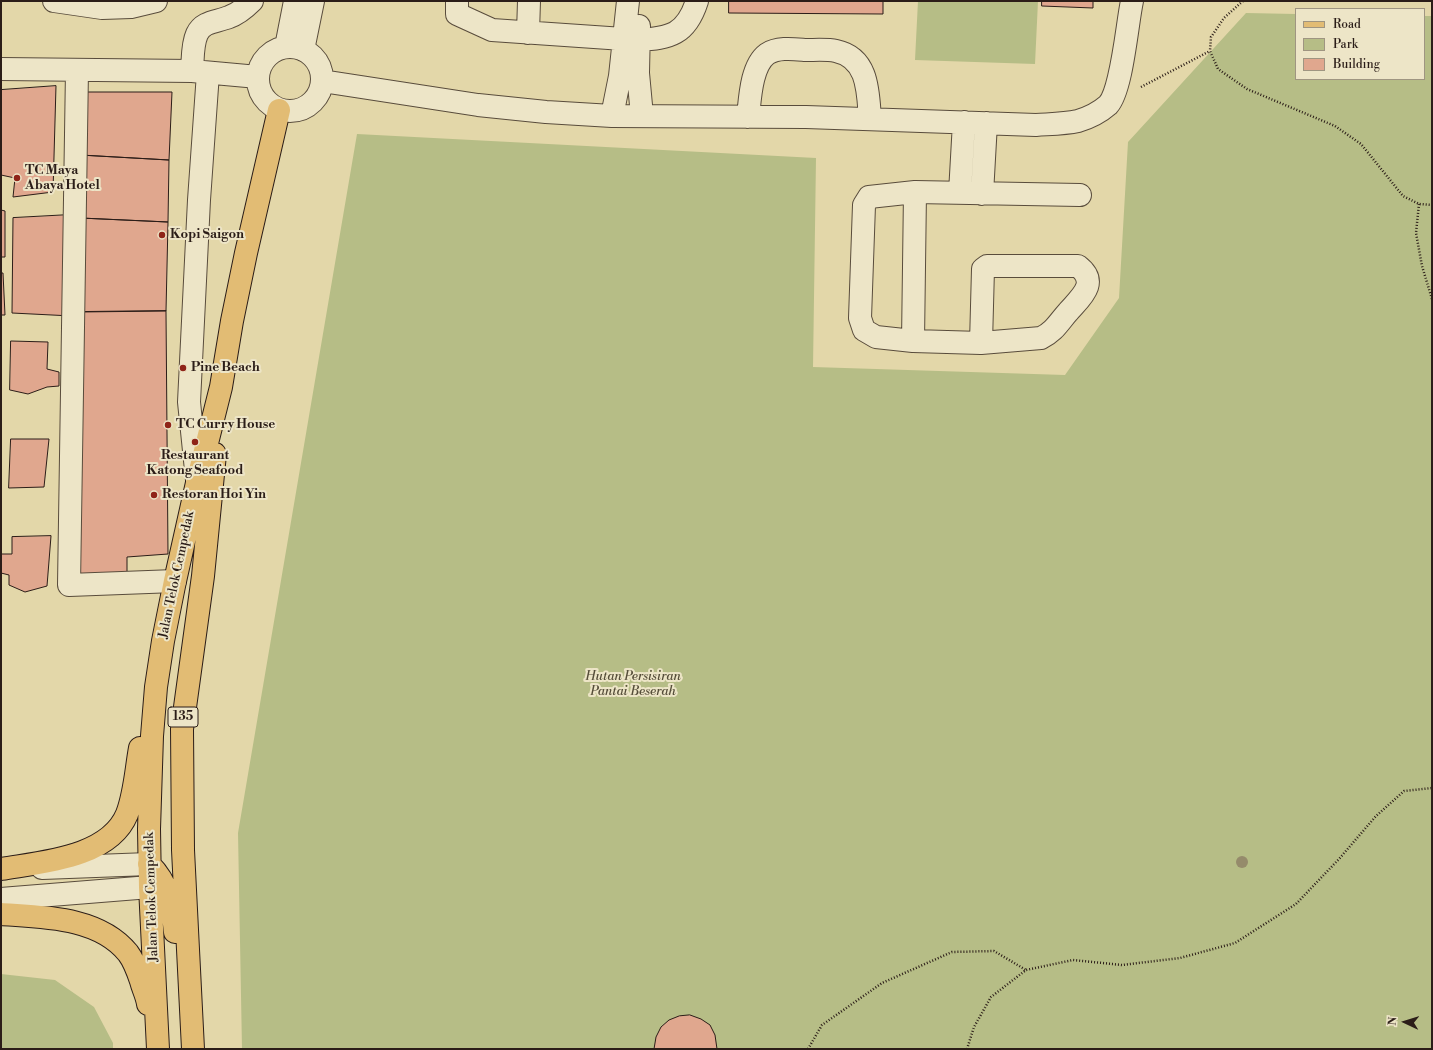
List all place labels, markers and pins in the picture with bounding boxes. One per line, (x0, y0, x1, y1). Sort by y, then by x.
place label: TC Maya Abaya Hotel (25, 163, 100, 194)
marker: TC Maya Abaya Hotel (12, 173, 22, 183)
place label: Kopi Saigon (170, 227, 244, 243)
marker: Kopi Saigon (157, 230, 167, 240)
place label: Pine Beach (191, 360, 260, 376)
marker: Pine Beach (178, 363, 188, 373)
place label: TC Curry House (176, 417, 275, 433)
marker: TC Curry House (163, 420, 173, 430)
marker: Restaurant Katong Seafood (190, 437, 200, 447)
place label: Restaurant Katong Seafood (147, 448, 243, 479)
place label: Restoran Hoi Yin (162, 487, 266, 503)
marker: Restoran Hoi Yin (149, 490, 159, 500)

